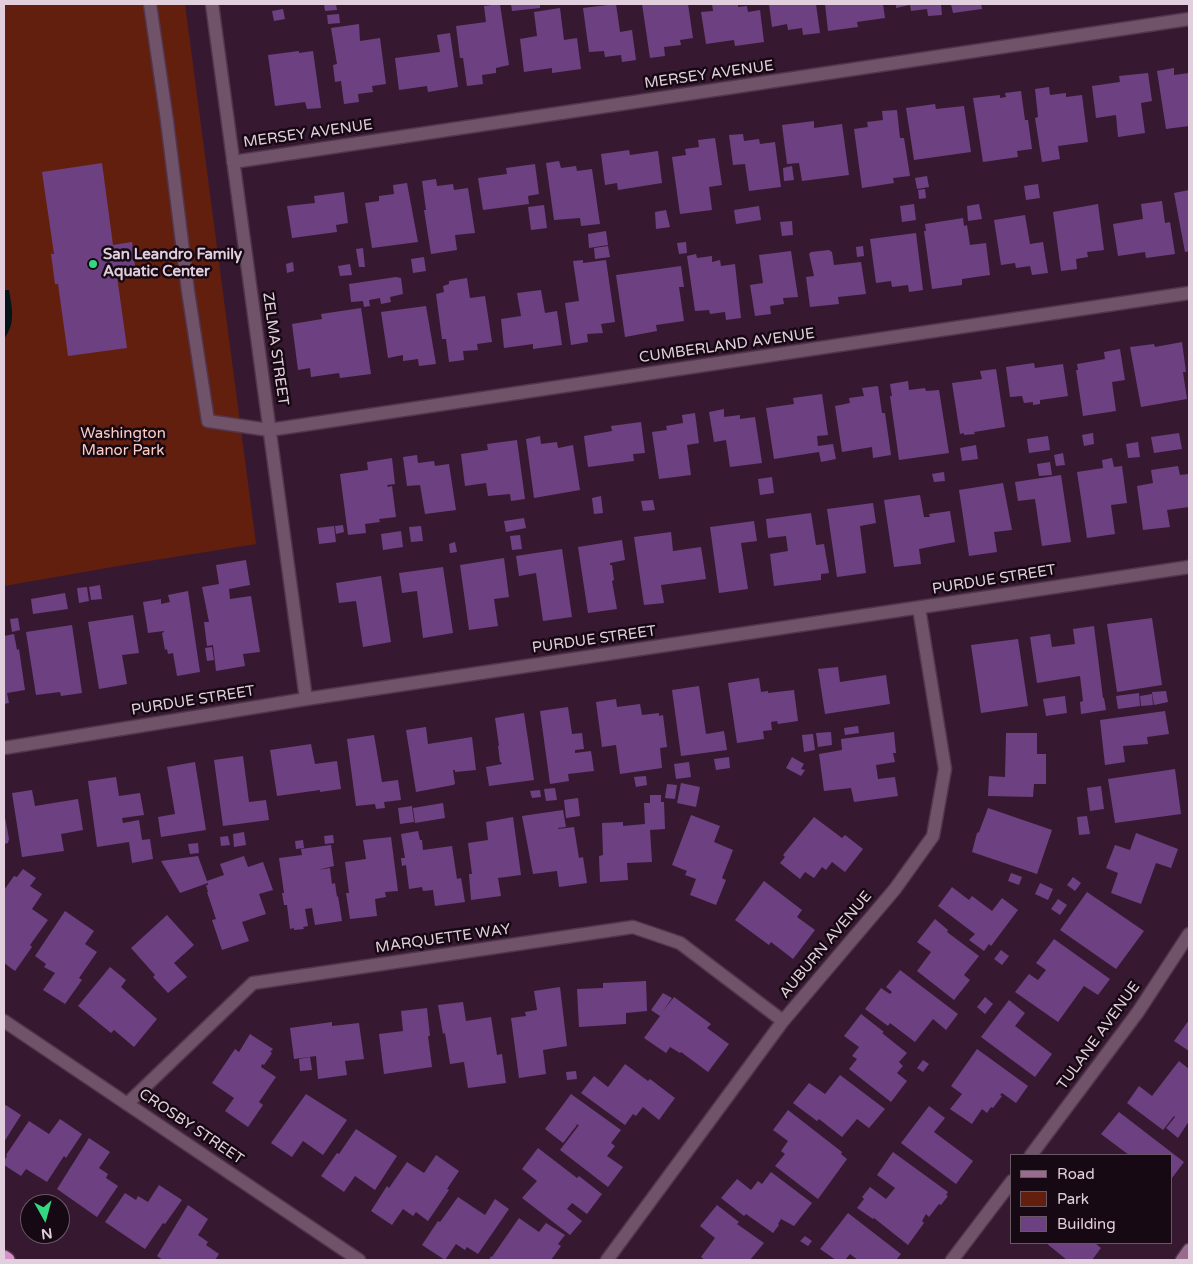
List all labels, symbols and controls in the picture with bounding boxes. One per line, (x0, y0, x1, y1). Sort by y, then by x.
street label: MERSEY AVENUE (643, 57, 775, 93)
street label: MERSEY AVENUE (242, 116, 374, 152)
place label: San Leandro Family Aquatic Center (103, 246, 242, 281)
marker: San Leandro Family Aquatic Center (87, 258, 99, 270)
street label: ZELMA STREET (258, 291, 292, 407)
street label: CUMBERLAND AVENUE (638, 325, 816, 367)
park label: Washington Manor Park (80, 425, 166, 460)
street label: PURDUE STREET (931, 561, 1057, 599)
street label: PURDUE STREET (531, 622, 657, 658)
street label: PURDUE STREET (130, 682, 256, 720)
street label: AUBURN AVENUE (776, 888, 876, 1002)
street label: MARQUETTE WAY (374, 921, 512, 957)
street label: TULANE AVENUE (1054, 979, 1144, 1093)
street label: CROSBY STREET (135, 1085, 247, 1169)
legend (1010, 1154, 1173, 1244)
text: Road (1057, 1165, 1095, 1183)
text: Park (1057, 1190, 1089, 1208)
north arrow (20, 1194, 70, 1244)
text: Building (1057, 1215, 1116, 1233)
text: N (40, 1224, 53, 1243)

